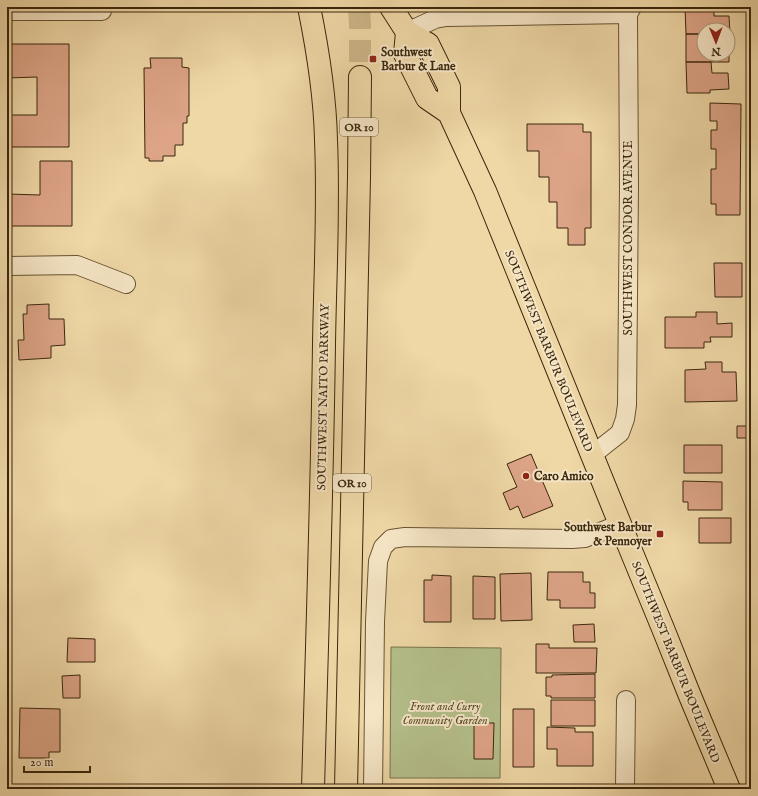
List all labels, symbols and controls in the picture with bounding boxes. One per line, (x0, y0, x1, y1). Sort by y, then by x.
north arrow (696, 22, 736, 62)
text: N (711, 44, 722, 58)
place label: Southwest Barbur & Lane (381, 45, 456, 74)
marker: Southwest Barbur & Lane (368, 54, 378, 64)
road number: OR 10 (340, 118, 378, 136)
street label: SOUTHWEST CONDOR AVENUE (621, 140, 636, 336)
street label: SOUTHWEST BARBUR BOULEVARD (501, 248, 596, 454)
street label: SOUTHWEST NAITO PARKWAY (314, 303, 333, 490)
place label: Caro Amico (534, 469, 594, 484)
marker: Caro Amico (521, 471, 531, 481)
road number: OR 10 (333, 474, 371, 492)
place label: Southwest Barbur & Pennoyer (564, 520, 653, 550)
marker: Southwest Barbur & Pennoyer (655, 529, 665, 539)
street label: SOUTHWEST BARBUR BOULEVARD (628, 559, 723, 765)
park label: Front and Curry Community Garden (402, 699, 488, 728)
scale bar (24, 748, 90, 774)
text: 20 m (30, 755, 53, 770)

